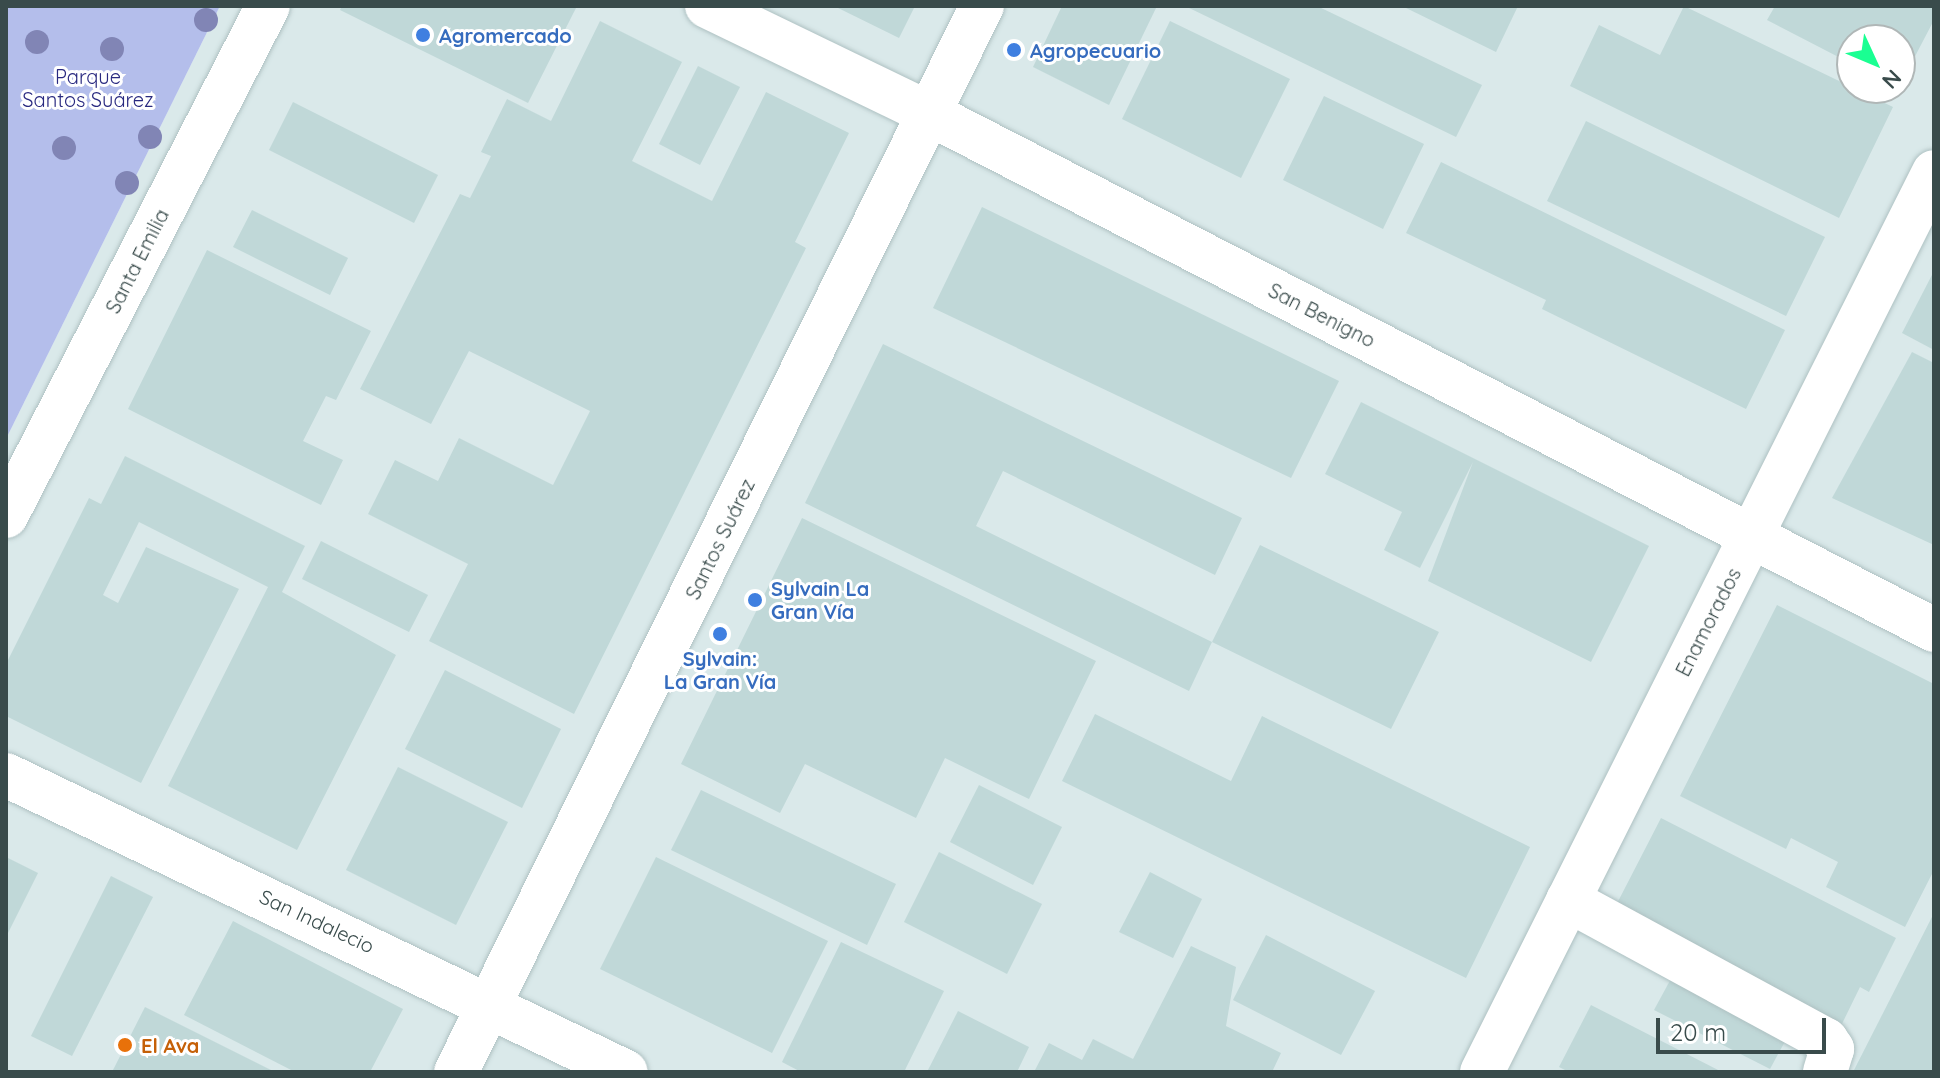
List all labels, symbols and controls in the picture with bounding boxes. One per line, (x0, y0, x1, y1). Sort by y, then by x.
place label: Agromercado (439, 23, 572, 47)
north arrow (1836, 24, 1916, 104)
marker: Agromercado (414, 26, 432, 44)
place label: Agropecuario (1030, 38, 1161, 62)
marker: Agropecuario (1005, 41, 1023, 59)
text: N (1876, 64, 1908, 95)
park label: Parque Santos Suárez (22, 65, 154, 112)
street label: Santa Emilia (100, 205, 174, 317)
street label: San Benigno (1265, 278, 1379, 352)
street label: Santos Suárez (680, 475, 760, 603)
street label: Enamorados (1670, 564, 1746, 680)
place label: Sylvain La Gran Vía (771, 576, 869, 623)
marker: Sylvain La Gran Vía (746, 591, 764, 609)
marker: Sylvain: La Gran Vía (711, 625, 729, 643)
place label: Sylvain: La Gran Vía (664, 646, 776, 693)
street label: San Indalecio (256, 884, 378, 958)
scale bar (1660, 1002, 1830, 1052)
text: 20 m (1670, 1017, 1726, 1047)
place label: El Ava (141, 1033, 199, 1057)
marker: El Ava (116, 1036, 134, 1054)

